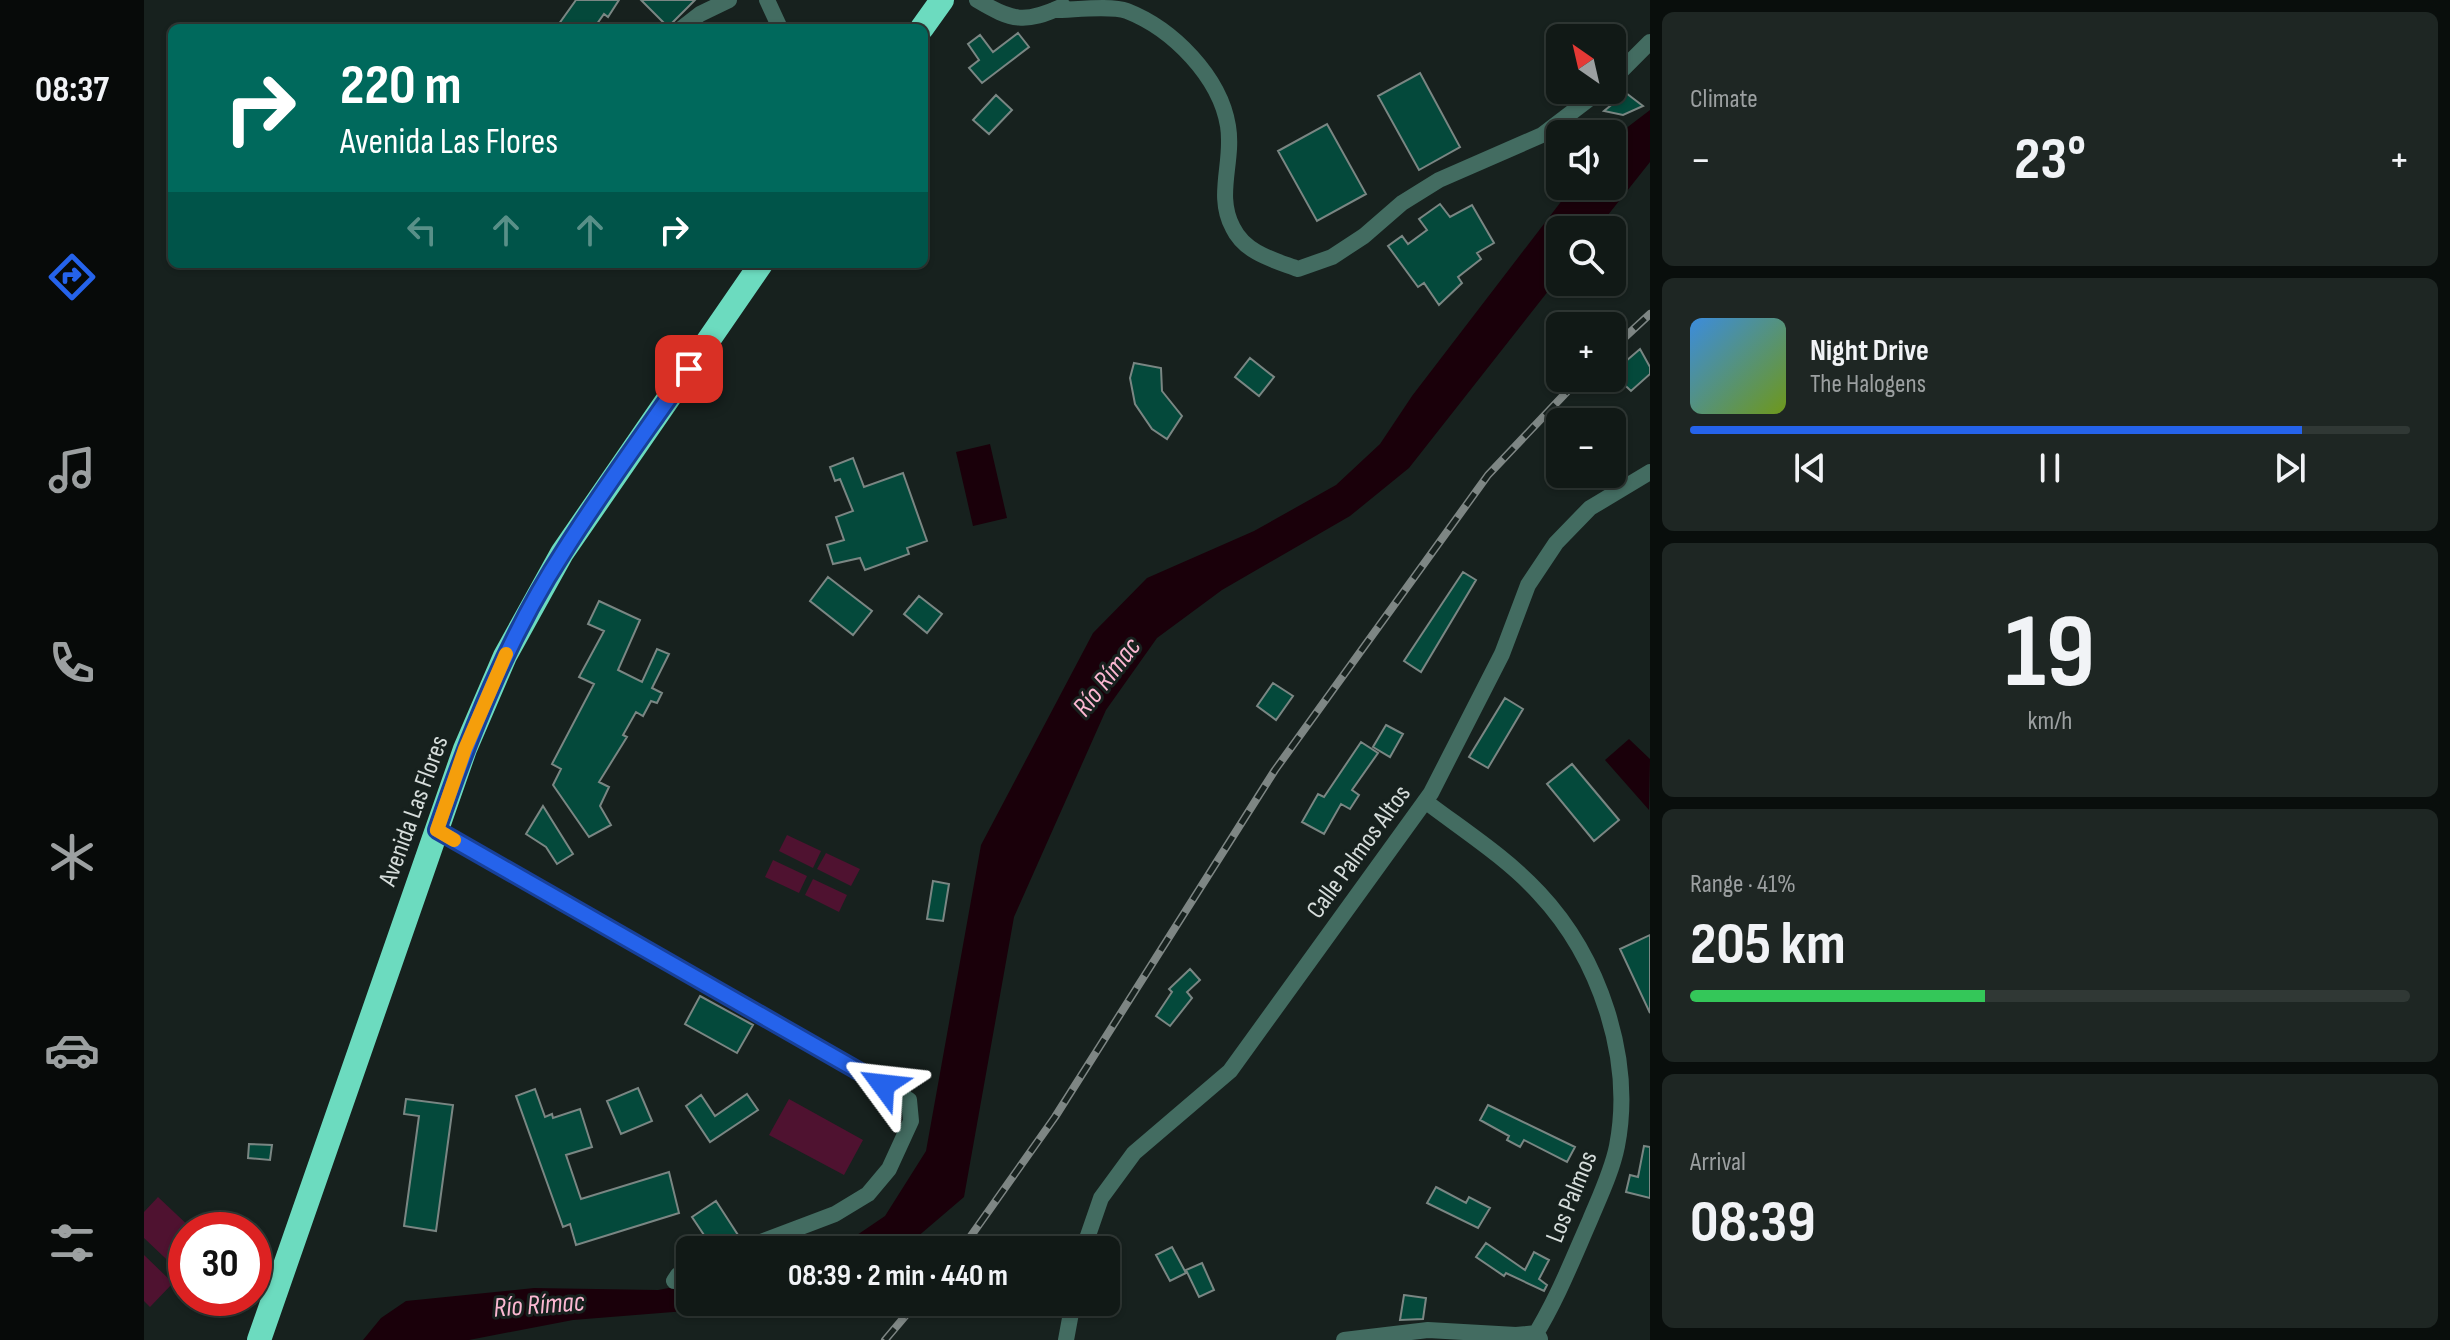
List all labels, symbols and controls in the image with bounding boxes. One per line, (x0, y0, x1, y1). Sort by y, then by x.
north arrow (1546, 24, 1626, 104)
map controls (1546, 24, 1626, 488)
text: 220 m (340, 53, 462, 120)
icon: right (208, 56, 312, 160)
text: 08:37 (35, 69, 109, 112)
text: Climate (1690, 84, 1758, 115)
button: sound (1546, 120, 1626, 200)
text: Avenida Las Flores (340, 121, 558, 164)
text: 23° (2014, 124, 2086, 196)
text: − (1690, 134, 1712, 187)
text: + (2388, 134, 2410, 187)
icon: left (400, 208, 444, 252)
icon: ahead (484, 208, 528, 252)
icon: ahead (568, 208, 612, 252)
icon: right (652, 208, 696, 252)
button: search (1546, 216, 1626, 296)
icon: directions (44, 249, 100, 305)
button: + (1546, 312, 1626, 392)
text: Night Drive (1810, 333, 1929, 369)
pin (655, 335, 723, 403)
icon: arrive (667, 347, 711, 391)
text: The Halogens (1810, 369, 1926, 400)
button: − (1546, 408, 1626, 488)
icon: music (44, 442, 100, 498)
icon: previous (1788, 446, 1832, 490)
icon: pause (2028, 446, 2072, 490)
icon: next (2268, 446, 2312, 490)
text: 19 (2005, 591, 2095, 716)
water label: Río Rímac (1066, 631, 1148, 723)
icon: phone (44, 635, 100, 691)
text: km/h (2028, 706, 2072, 737)
street label: Avenida Las Flores (372, 732, 456, 891)
street label: Calle Palmos Altos (1300, 779, 1418, 925)
icon: climate (44, 829, 100, 885)
text: Range · 41% (1690, 869, 1796, 900)
text: 205 km (1690, 909, 1846, 981)
icon: car (44, 1022, 100, 1078)
position arrow (841, 1043, 925, 1127)
street label: Los Palmos (1540, 1147, 1604, 1247)
text: Arrival (1690, 1147, 1746, 1178)
text: 08:39 (1690, 1187, 1816, 1259)
speed limit sign: 30 (168, 1212, 272, 1316)
icon: filters (44, 1215, 100, 1271)
text: 08:39 · 2 min · 440 m (788, 1258, 1008, 1294)
water label: Río Rímac (492, 1285, 586, 1325)

